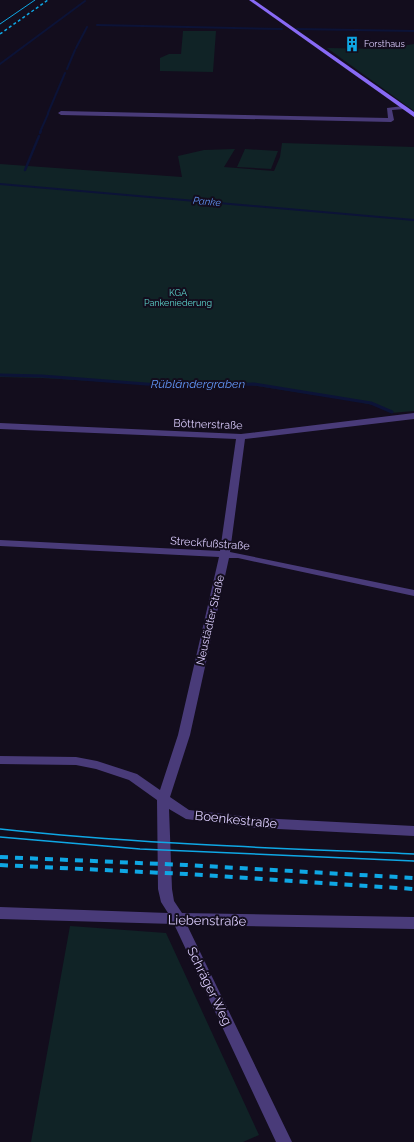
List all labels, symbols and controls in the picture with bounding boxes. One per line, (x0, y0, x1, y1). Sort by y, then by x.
building icon: Forsthaus (343, 35, 361, 53)
place label: Forsthaus (364, 39, 405, 49)
water label: Panke (192, 195, 222, 208)
park label: KGA Pankeniederung (144, 288, 212, 308)
water label: Rübländergraben (151, 377, 246, 391)
street label: Böttnerstraße (173, 417, 243, 432)
street label: Streckfußstraße (170, 534, 251, 553)
street label: Neustädter Straße (194, 573, 227, 667)
street label: Boenkestraße (194, 808, 278, 831)
street label: Liebenstraße (168, 912, 247, 929)
street label: Schräger Weg (184, 945, 235, 1028)

